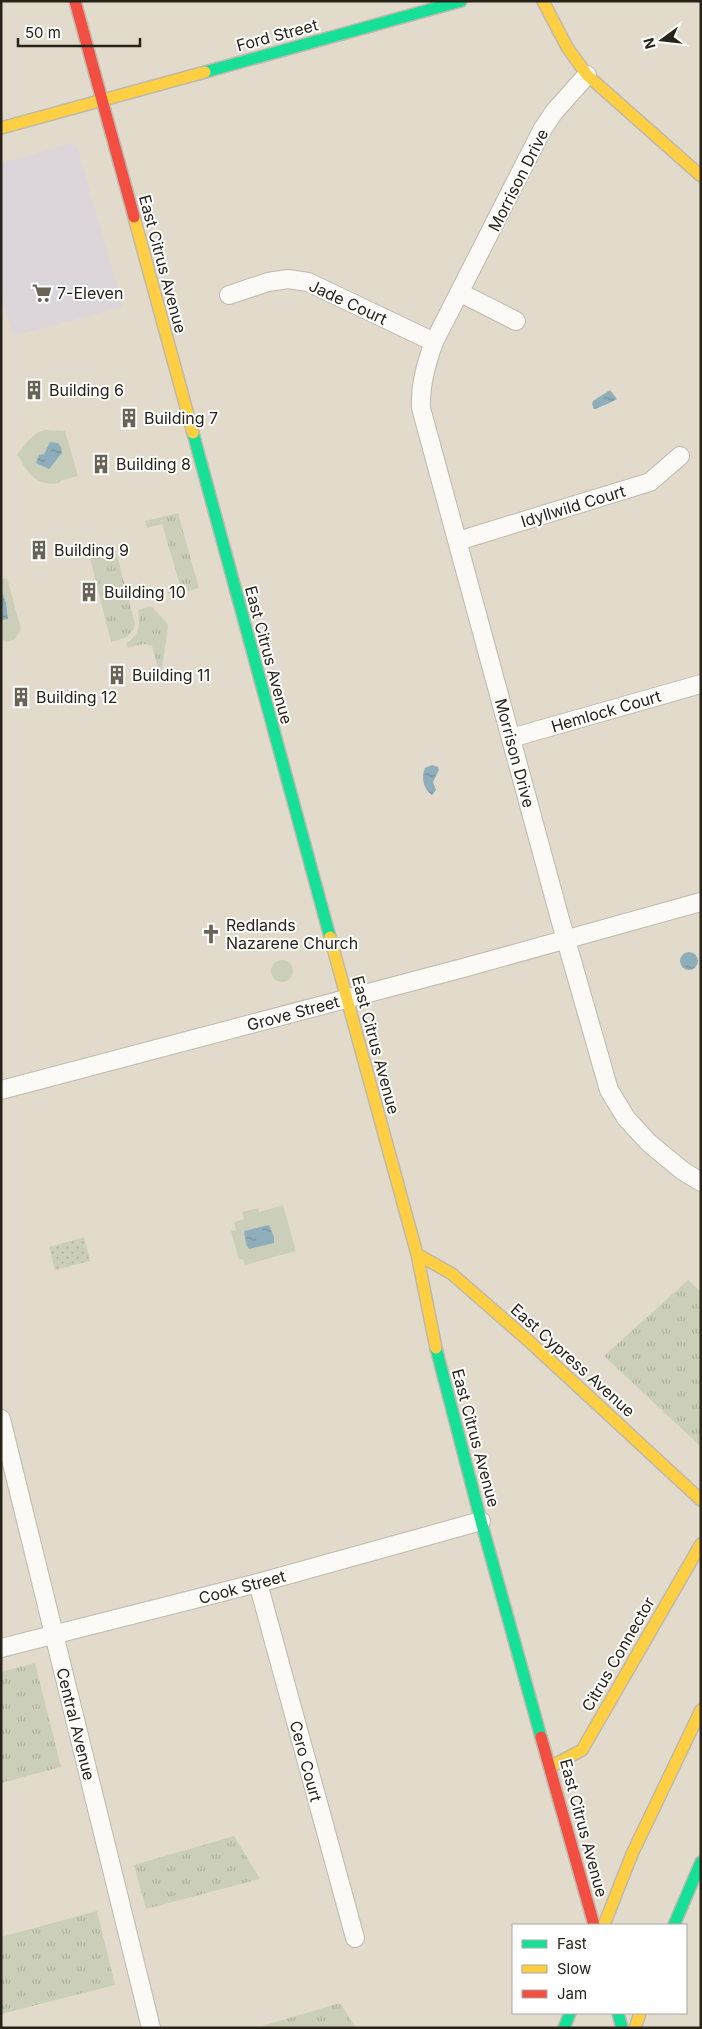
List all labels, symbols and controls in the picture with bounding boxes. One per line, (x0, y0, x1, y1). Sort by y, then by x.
scale bar (18, 15, 140, 47)
street label: Ford Street (234, 15, 320, 55)
north arrow (637, 15, 687, 65)
text: 50 m (25, 23, 61, 42)
text: N (639, 36, 659, 51)
street label: Morrison Drive (484, 125, 552, 235)
street label: East Citrus Avenue (135, 193, 191, 335)
street label: Jade Court (306, 275, 390, 329)
supermarket icon: 7-Eleven (31, 282, 53, 304)
place label: 7-Eleven (57, 283, 123, 303)
building icon: Building 6 (23, 379, 45, 401)
place label: Building 6 (49, 380, 124, 400)
building icon: Building 7 (118, 407, 140, 429)
place label: Building 7 (144, 408, 218, 428)
building icon: Building 8 (90, 453, 112, 475)
place label: Building 8 (116, 454, 191, 474)
street label: Idyllwild Court (518, 481, 628, 531)
building icon: Building 9 (28, 539, 50, 561)
place label: Building 9 (54, 540, 129, 560)
building icon: Building 10 (78, 581, 100, 603)
place label: Building 10 (104, 582, 186, 602)
street label: East Citrus Avenue (241, 584, 297, 726)
building icon: Building 11 (106, 664, 128, 686)
place label: Building 11 (132, 665, 210, 685)
building icon: Building 12 (10, 686, 32, 708)
street label: Hemlock Court (549, 686, 663, 736)
place label: Building 12 (36, 687, 117, 707)
street label: Morrison Drive (491, 696, 539, 810)
place label: Redlands Nazarene Church (226, 915, 358, 953)
church icon: Redlands Nazarene Church (200, 923, 222, 945)
street label: East Citrus Avenue (348, 974, 404, 1116)
street label: Grove Street (245, 991, 341, 1035)
street label: East Cypress Avenue (507, 1299, 639, 1421)
street label: East Citrus Avenue (448, 1367, 504, 1509)
street label: Cook Street (196, 1566, 288, 1608)
street label: Citrus Connector (577, 1593, 659, 1715)
street label: Central Avenue (52, 1666, 100, 1782)
street label: Cero Court (286, 1718, 326, 1804)
street label: East Citrus Avenue (556, 1757, 612, 1899)
legend (512, 1924, 687, 2014)
text: Fast (557, 1934, 587, 1953)
text: Slow (557, 1959, 591, 1978)
text: Jam (557, 1984, 587, 2003)

